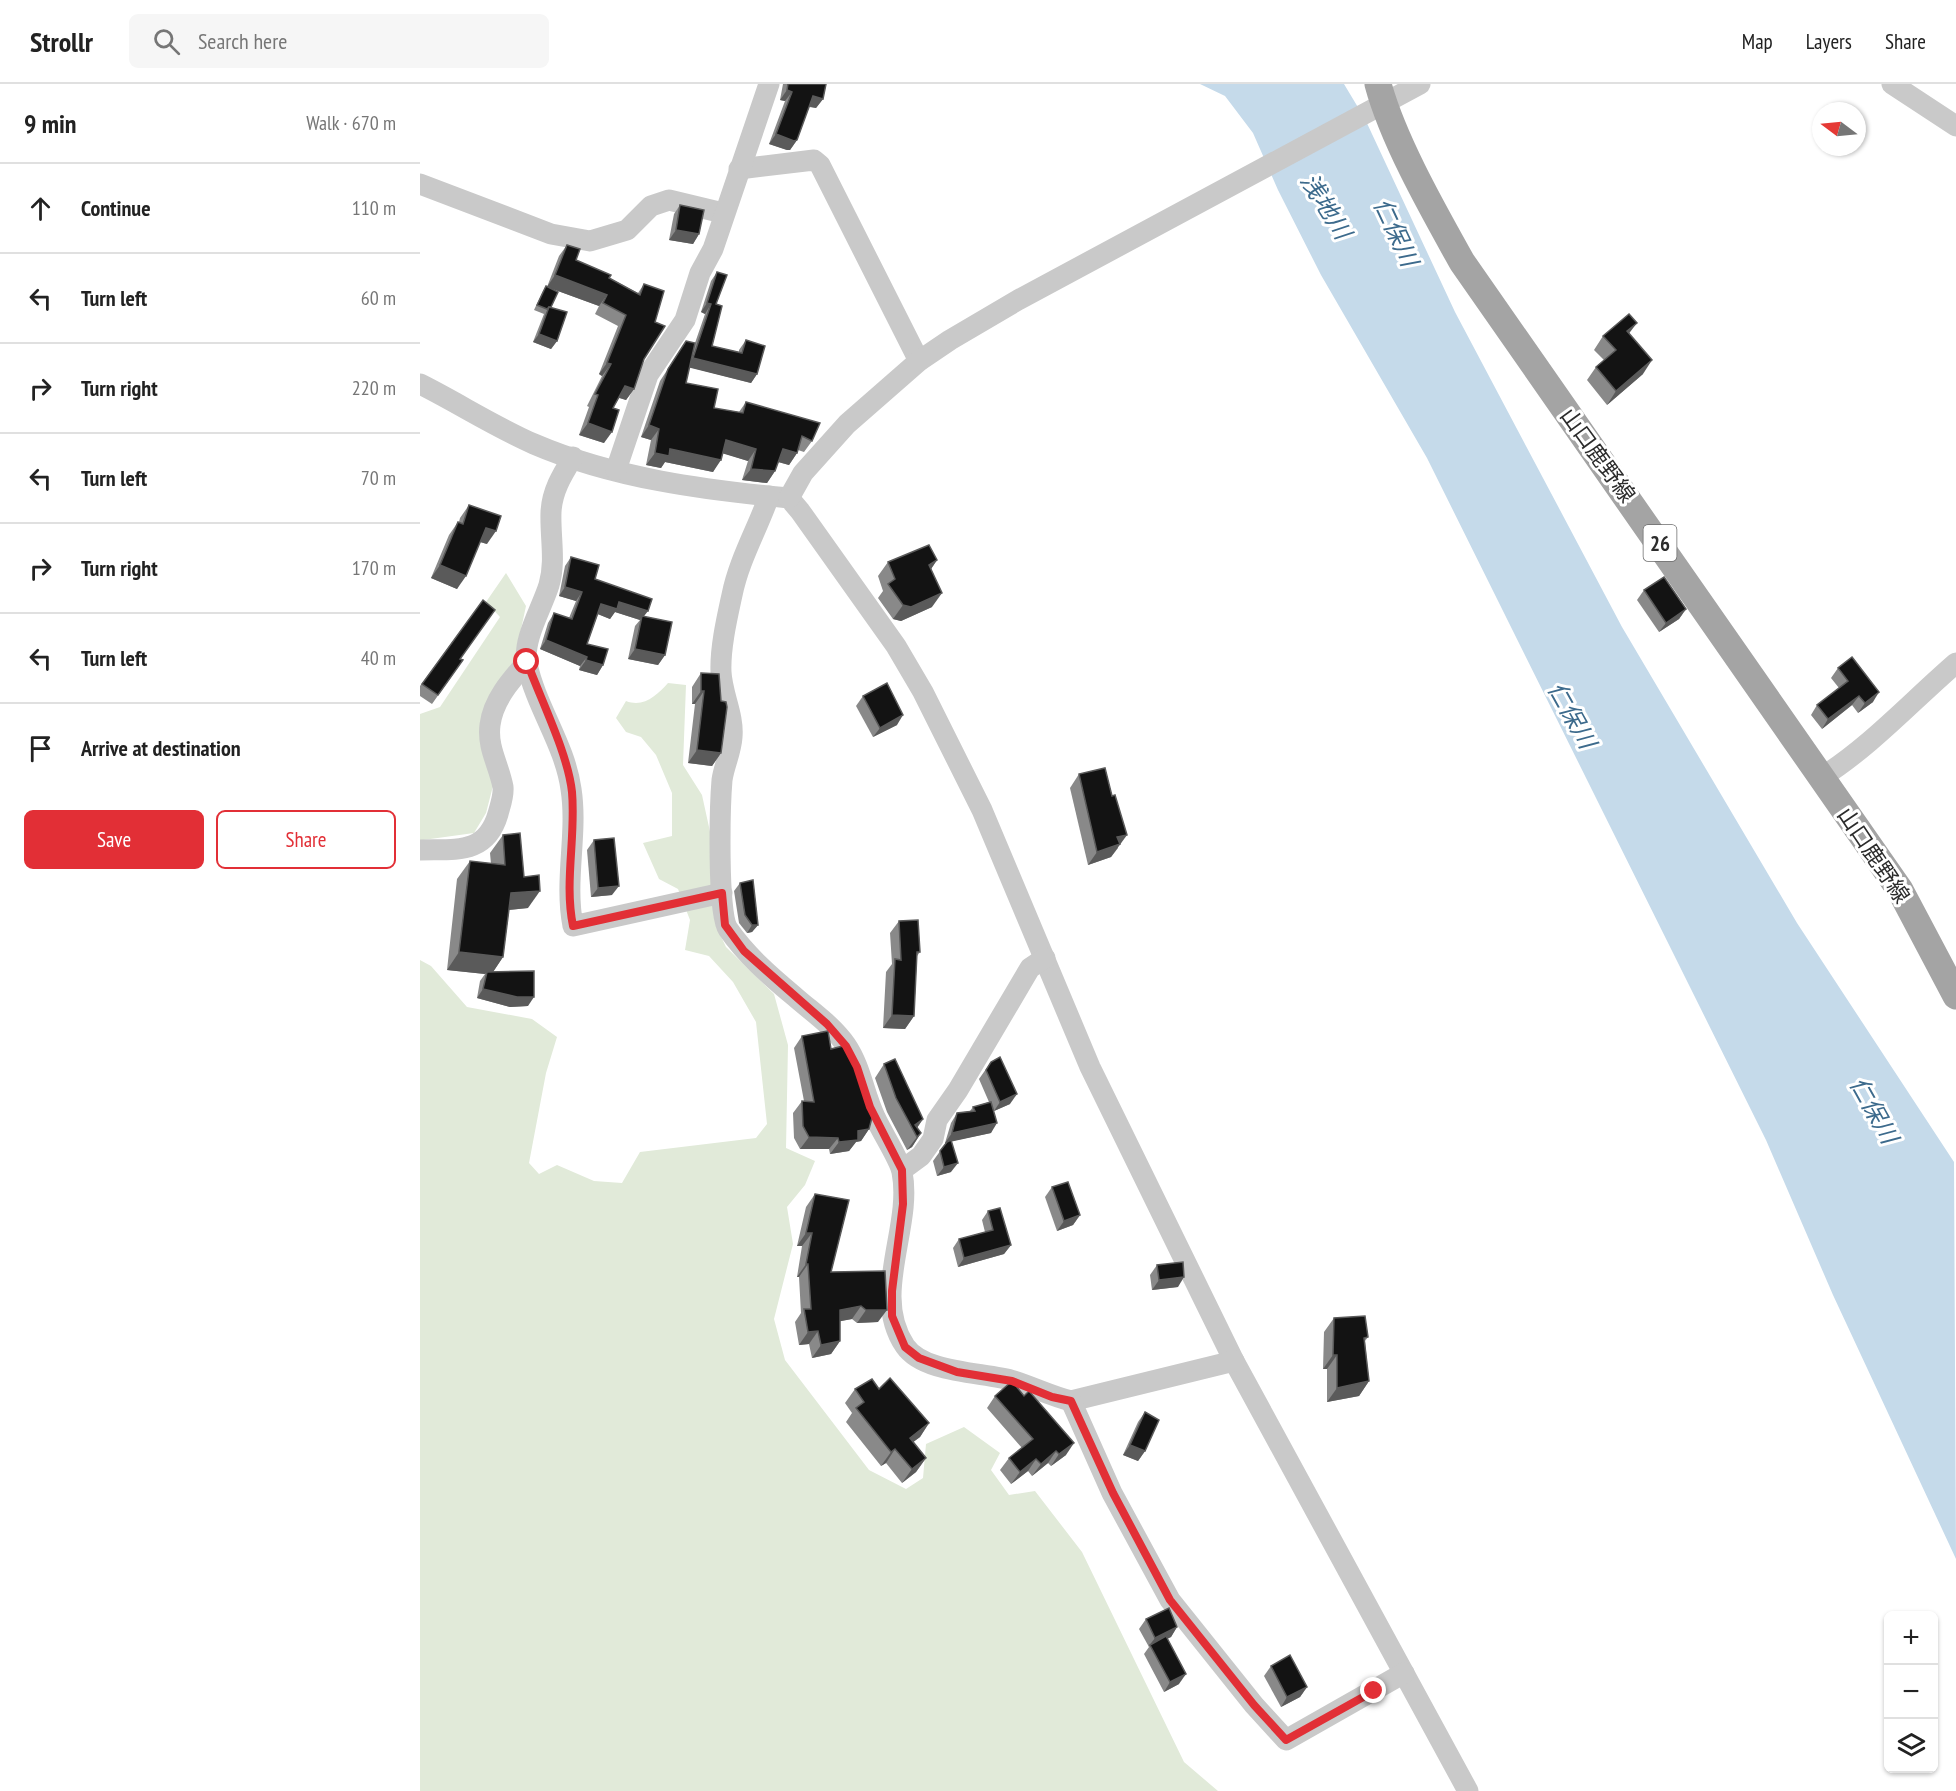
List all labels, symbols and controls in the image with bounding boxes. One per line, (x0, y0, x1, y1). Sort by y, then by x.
search box (129, 14, 549, 68)
text: Strollr (30, 23, 93, 60)
icon: search (150, 25, 183, 58)
text: Search here (198, 27, 287, 55)
text: Map (1742, 28, 1773, 55)
text: Layers (1806, 28, 1852, 55)
text: Share (1885, 28, 1926, 55)
north arrow (1812, 102, 1866, 156)
text: 9 min (24, 107, 77, 140)
text: Walk · 670 m (306, 110, 396, 136)
water label: 浅地川 (1294, 167, 1360, 247)
icon: ahead (24, 192, 57, 225)
water label: 仁保川 (1367, 193, 1427, 274)
text: Continue (81, 194, 151, 222)
text: 110 m (352, 195, 396, 221)
icon: left (24, 282, 57, 315)
text: Turn left (81, 284, 147, 312)
text: 60 m (361, 285, 396, 311)
icon: right (24, 372, 57, 405)
text: Turn right (81, 374, 158, 402)
text: 220 m (352, 375, 396, 401)
street label: 山口鹿野線 (1554, 402, 1642, 508)
icon: left (24, 462, 57, 495)
text: Turn left (81, 464, 147, 492)
text: 70 m (361, 465, 396, 491)
road number: 26 (1644, 525, 1676, 561)
icon: right (24, 552, 57, 585)
text: Turn right (81, 554, 158, 582)
text: 170 m (352, 555, 396, 581)
icon: left (24, 642, 57, 675)
text: Turn left (81, 644, 147, 672)
text: 40 m (361, 645, 396, 671)
route start (513, 648, 539, 674)
water label: 仁保川 (1541, 676, 1604, 757)
icon: arrive (24, 732, 57, 765)
text: Arrive at destination (81, 734, 241, 762)
street label: 山口鹿野線 (1832, 802, 1916, 908)
button: Save (24, 810, 204, 869)
button: Share (216, 810, 396, 869)
water label: 仁保川 (1843, 1071, 1906, 1152)
map controls (1884, 1611, 1938, 1773)
button: + (1884, 1611, 1938, 1665)
button: − (1884, 1665, 1938, 1719)
route end (1360, 1677, 1386, 1703)
button: layers (1884, 1719, 1938, 1773)

